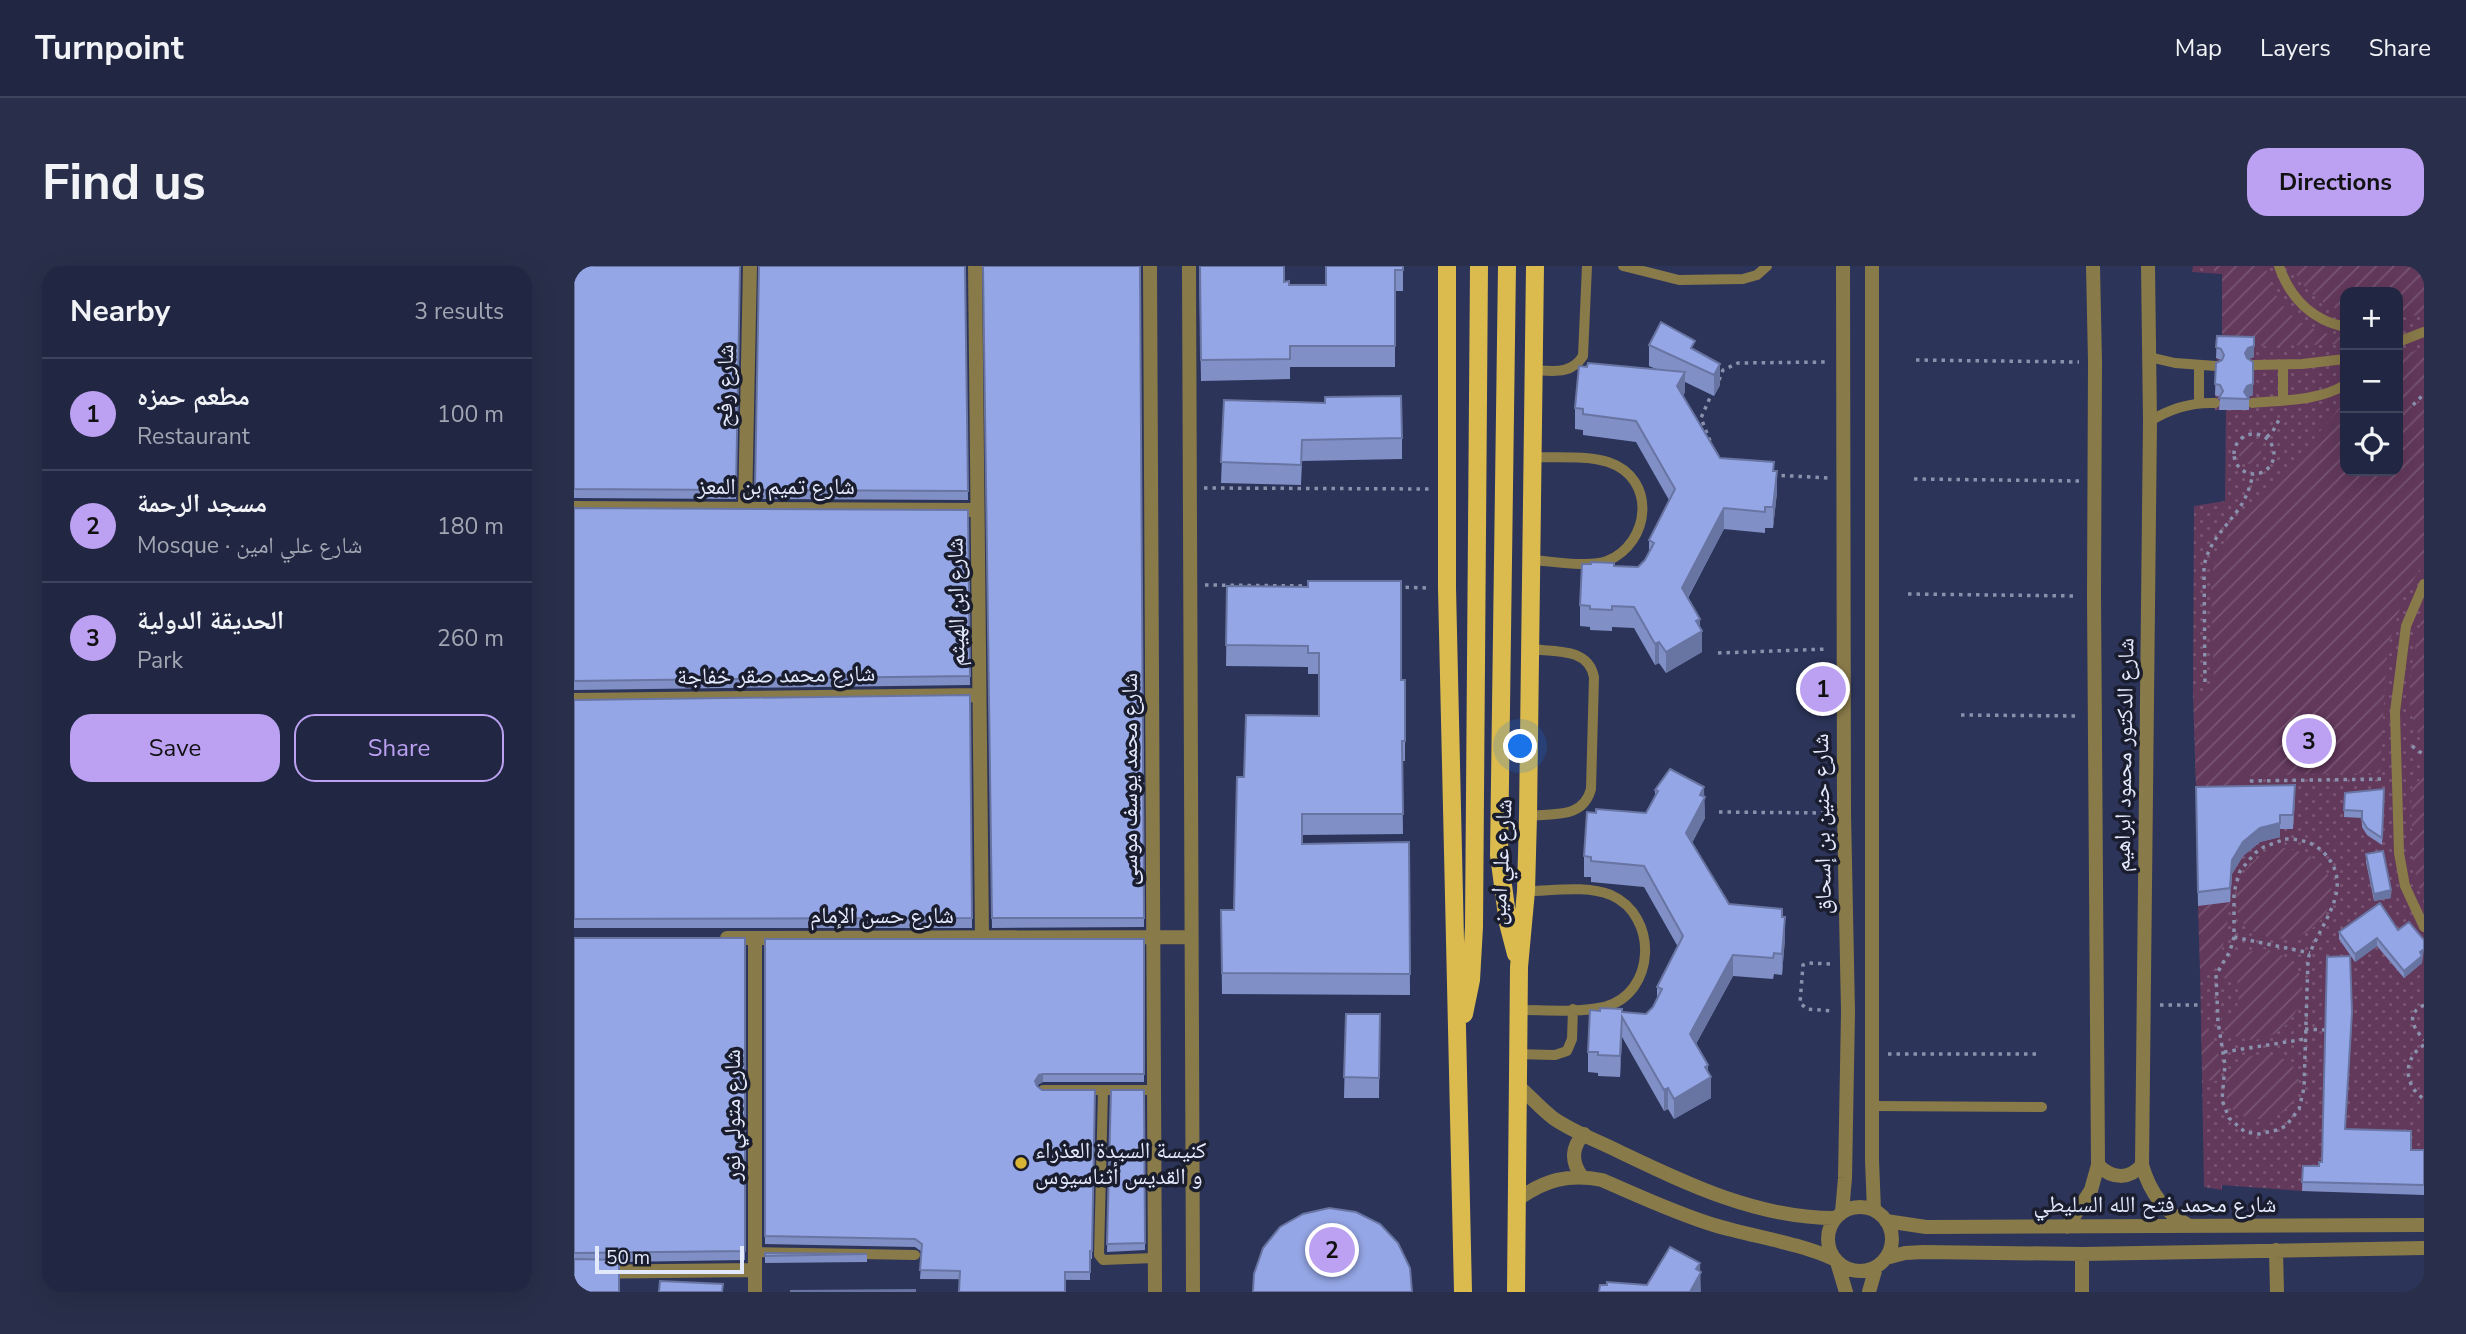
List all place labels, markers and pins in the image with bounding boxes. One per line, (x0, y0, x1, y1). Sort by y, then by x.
pin: 1 (1800, 663, 1846, 715)
pin: 3 (2286, 715, 2332, 767)
place label: كنيسة السيدة العذراء و القديس أثناسيوس (1035, 1135, 1207, 1192)
marker: كنيسة السيدة العذراء و القديس أثناسيوس (1013, 1155, 1029, 1171)
pin: 2 (1309, 1224, 1355, 1276)

